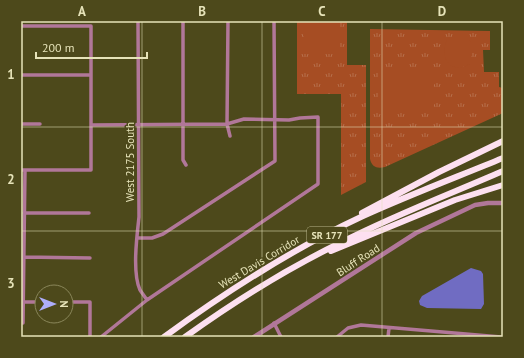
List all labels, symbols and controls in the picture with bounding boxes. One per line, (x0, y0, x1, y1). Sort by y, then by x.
text: A (78, 3, 86, 20)
text: B (198, 3, 206, 20)
text: C (318, 3, 326, 20)
text: D (438, 3, 446, 20)
scale bar (36, 34, 147, 60)
text: 200 m (42, 40, 75, 55)
text: 1 (7, 66, 15, 83)
street label: West 2175 South (123, 122, 137, 202)
text: 2 (7, 171, 15, 188)
road number: SR 177 (307, 227, 347, 243)
street label: West Davis Corridor (216, 232, 302, 292)
street label: Bluff Road (334, 241, 382, 279)
text: 3 (7, 275, 15, 292)
north arrow (34, 284, 74, 324)
text: N (57, 300, 71, 308)

